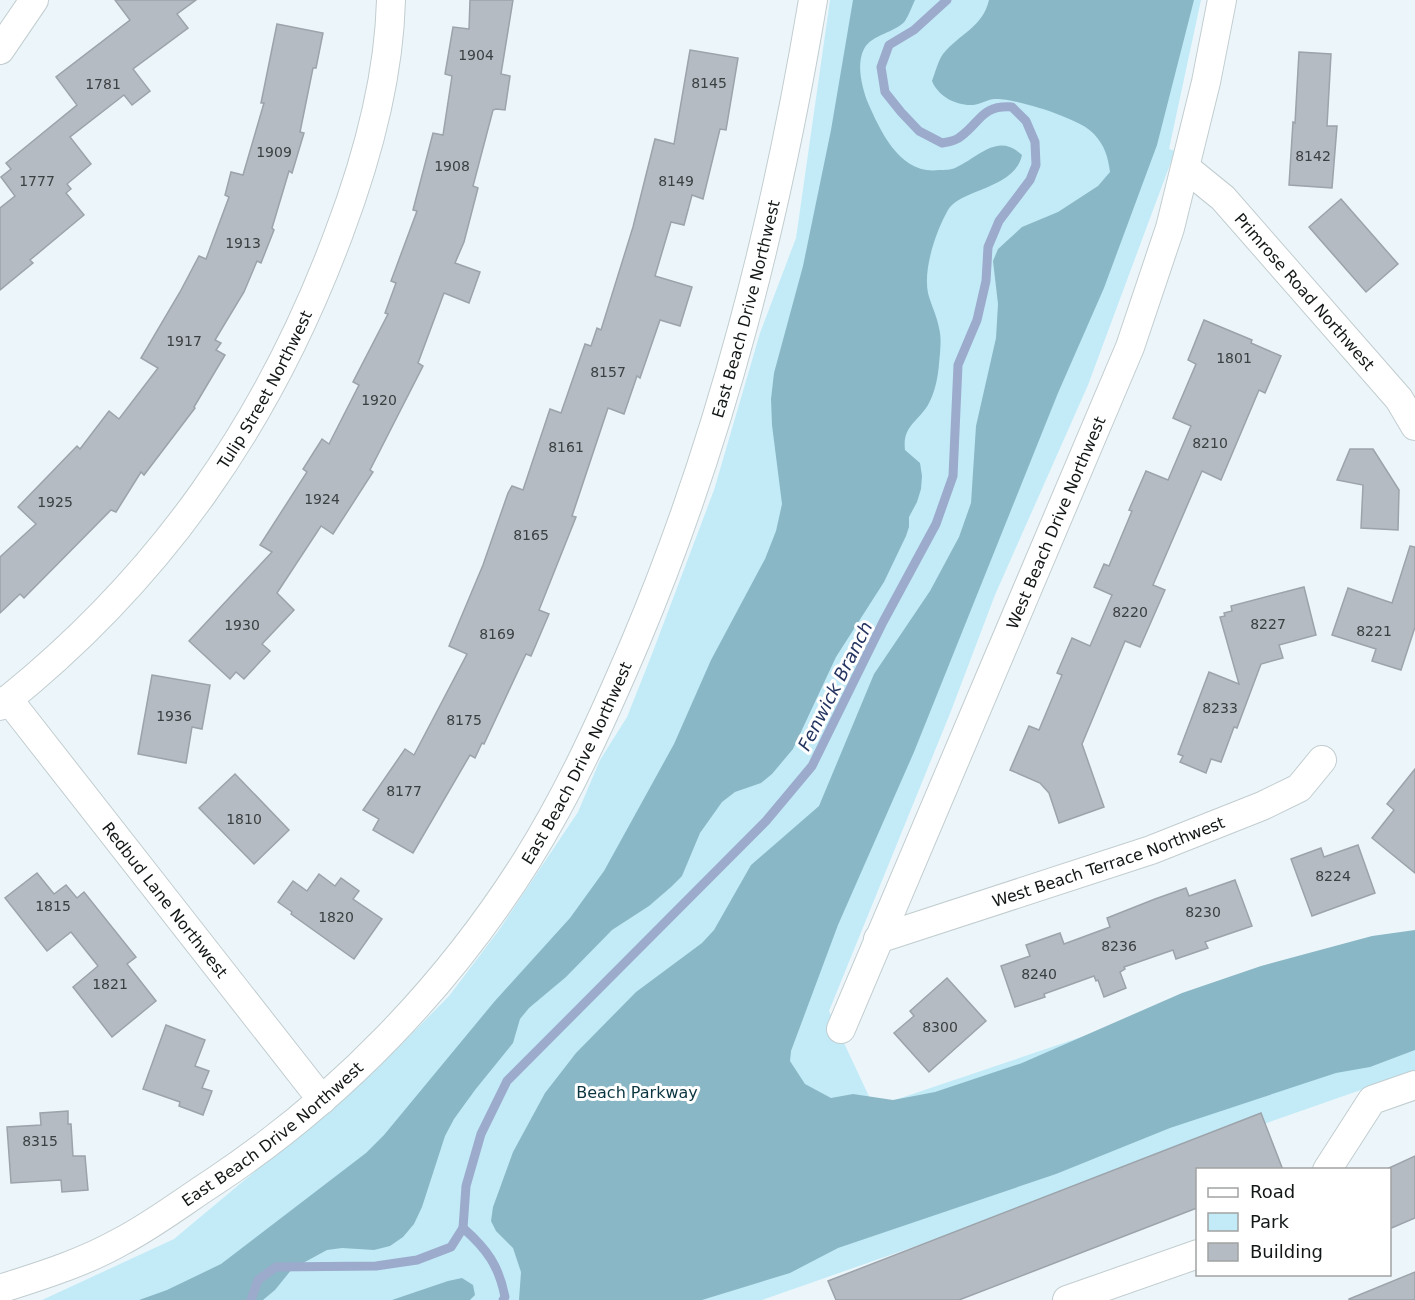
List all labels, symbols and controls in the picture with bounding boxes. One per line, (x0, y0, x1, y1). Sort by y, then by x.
house number: 1904 (458, 47, 494, 63)
house number: 8145 (691, 75, 727, 91)
house number: 1781 (85, 76, 121, 92)
house number: 1909 (256, 144, 292, 160)
house number: 8142 (1295, 148, 1331, 164)
house number: 1908 (434, 158, 470, 174)
house number: 1777 (19, 173, 55, 189)
house number: 8149 (658, 173, 694, 189)
street label: East Beach Drive Northwest (708, 198, 783, 420)
street label: Primrose Road Northwest (1231, 209, 1379, 374)
house number: 1913 (225, 235, 261, 251)
street label: Tulip Street Northwest (213, 307, 316, 473)
house number: 1917 (166, 333, 202, 349)
house number: 1801 (1216, 350, 1252, 366)
house number: 8157 (590, 364, 626, 380)
house number: 1920 (361, 392, 397, 408)
street label: West Beach Drive Northwest (1002, 413, 1109, 632)
house number: 8210 (1192, 435, 1228, 451)
house number: 8161 (548, 439, 584, 455)
house number: 1924 (304, 491, 340, 507)
house number: 1925 (37, 494, 73, 510)
house number: 8165 (513, 527, 549, 543)
house number: 8220 (1112, 604, 1148, 620)
house number: 8227 (1250, 616, 1286, 632)
house number: 1930 (224, 617, 260, 633)
water label: Fenwick Branch (793, 618, 877, 754)
house number: 8221 (1356, 623, 1392, 639)
house number: 8169 (479, 626, 515, 642)
street label: East Beach Drive Northwest (517, 659, 635, 868)
house number: 8233 (1202, 700, 1238, 716)
house number: 1936 (156, 708, 192, 724)
house number: 8175 (446, 712, 482, 728)
house number: 8177 (386, 783, 422, 799)
house number: 1810 (226, 811, 262, 827)
street label: West Beach Terrace Northwest (990, 812, 1227, 911)
street label: Redbud Lane Northwest (99, 818, 232, 981)
house number: 8224 (1315, 868, 1351, 884)
house number: 1815 (35, 898, 71, 914)
house number: 8230 (1185, 904, 1221, 920)
house number: 1820 (318, 909, 354, 925)
house number: 8236 (1101, 938, 1137, 954)
house number: 8240 (1021, 966, 1057, 982)
house number: 1821 (92, 976, 128, 992)
house number: 8300 (922, 1019, 958, 1035)
street label: East Beach Drive Northwest (178, 1058, 367, 1210)
park label: Beach Parkway (576, 1083, 698, 1102)
house number: 8315 (22, 1133, 58, 1149)
legend (1196, 1168, 1391, 1276)
text: Road (1250, 1181, 1295, 1202)
text: Park (1250, 1211, 1289, 1232)
text: Building (1250, 1241, 1323, 1262)

